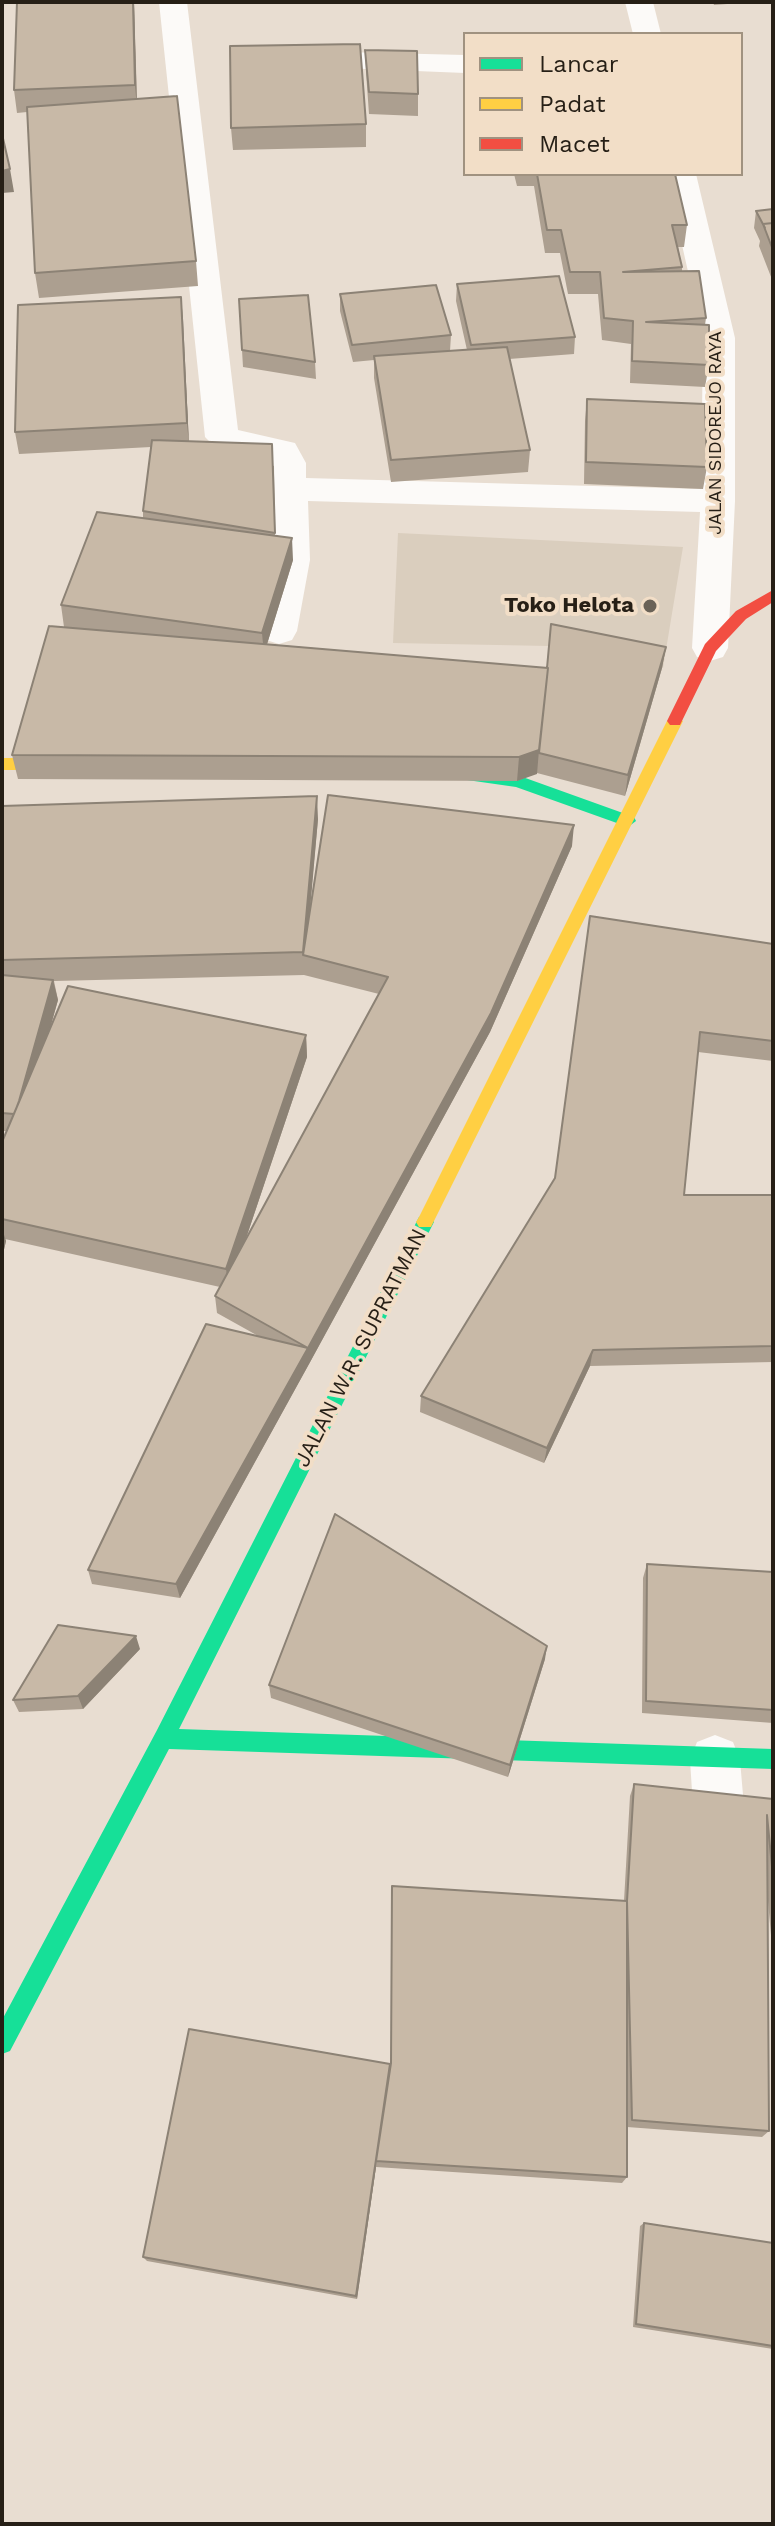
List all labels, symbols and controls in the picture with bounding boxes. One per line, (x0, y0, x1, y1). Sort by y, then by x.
legend (463, 32, 743, 176)
text: Lancar (539, 50, 619, 78)
text: Padat (539, 90, 605, 118)
text: Macet (539, 130, 610, 158)
street label: JALAN SIDOREJO RAYA (705, 331, 727, 535)
place label: Toko Helota (504, 593, 634, 619)
marker: Toko Helota (641, 597, 659, 615)
street label: JALAN W.R. SUPRATMAN (289, 1224, 433, 1472)

